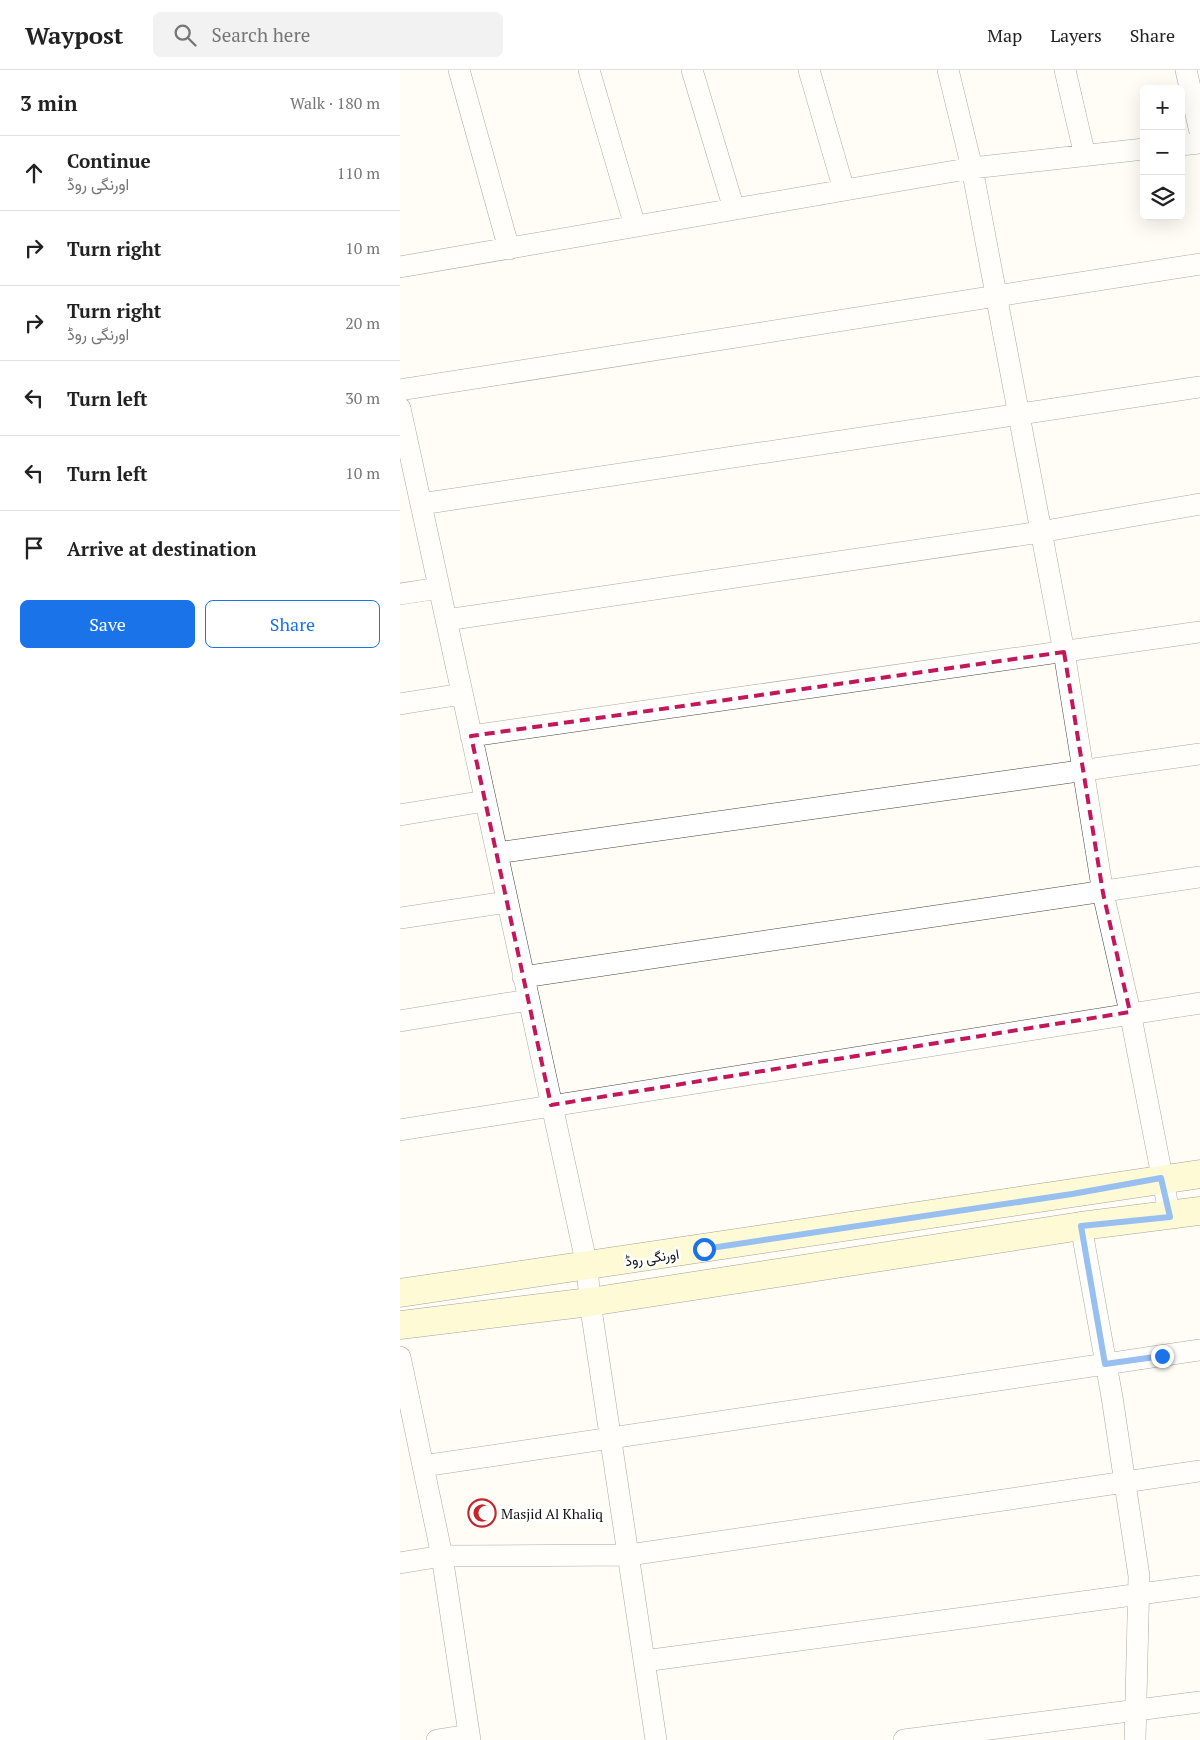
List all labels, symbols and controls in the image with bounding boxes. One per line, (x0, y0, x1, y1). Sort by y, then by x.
search box (153, 12, 503, 57)
text: Waypost (25, 19, 123, 51)
icon: search (171, 21, 199, 49)
text: Search here (211, 22, 310, 47)
text: Map (987, 23, 1022, 47)
text: Layers (1050, 23, 1102, 47)
text: Share (1130, 23, 1175, 47)
map controls (1140, 85, 1185, 220)
button: + (1140, 85, 1185, 130)
text: 3 min (20, 89, 77, 117)
text: Walk · 180 m (290, 92, 380, 114)
button: − (1140, 130, 1185, 175)
text: Continue (67, 148, 151, 173)
icon: ahead (20, 159, 48, 187)
text: 110 m (337, 162, 380, 184)
text: اورنگی روڈ (67, 173, 129, 195)
button: layers (1140, 175, 1185, 220)
icon: right (20, 234, 48, 262)
text: Turn right (67, 236, 161, 261)
text: 10 m (345, 237, 380, 259)
text: Turn right (67, 298, 161, 323)
icon: right (20, 309, 48, 337)
text: 20 m (345, 312, 380, 334)
text: اورنگی روڈ (67, 323, 129, 345)
icon: left (20, 384, 48, 412)
text: Turn left (67, 386, 148, 411)
text: 30 m (345, 387, 380, 409)
icon: left (20, 459, 48, 487)
text: Turn left (67, 461, 148, 486)
text: 10 m (345, 462, 380, 484)
icon: arrive (20, 534, 48, 562)
text: Arrive at destination (67, 536, 256, 561)
button: Save (20, 600, 195, 648)
button: Share (205, 600, 380, 648)
route start (693, 1238, 716, 1261)
street label: اورنگی روڈ (624, 1244, 680, 1270)
route end (1151, 1345, 1174, 1368)
mosque icon: Masjid Al Khaliq (467, 1498, 497, 1528)
place label: Masjid Al Khaliq (501, 1504, 603, 1523)

